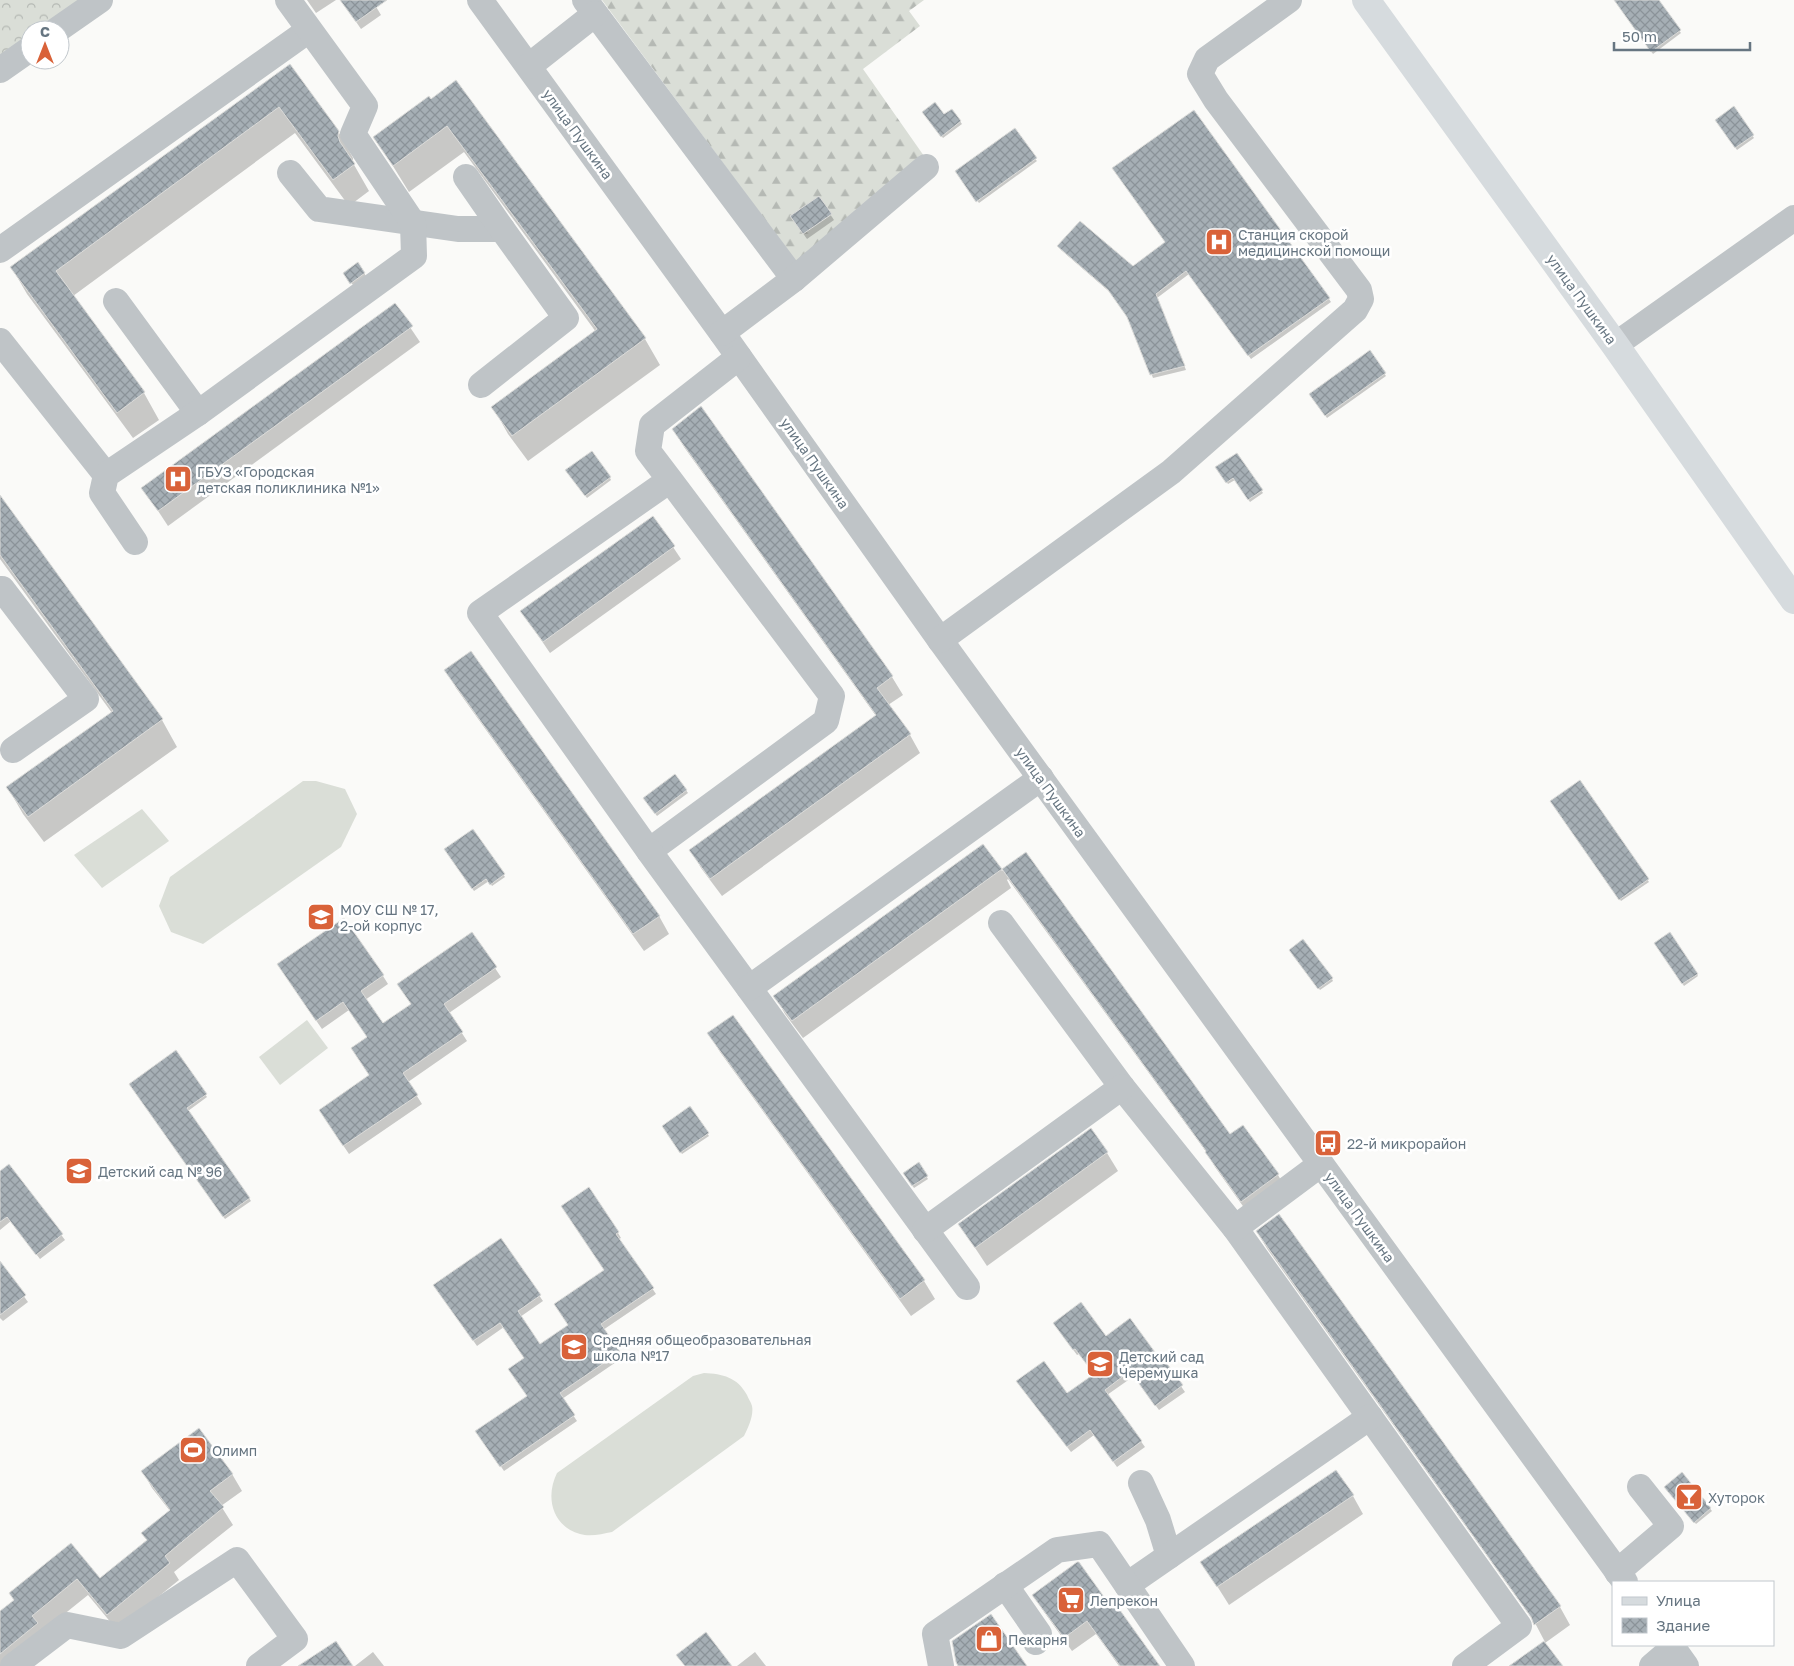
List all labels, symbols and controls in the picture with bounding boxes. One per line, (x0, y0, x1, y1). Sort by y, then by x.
north arrow (20, 20, 70, 70)
scale bar (1614, 20, 1750, 52)
text: С (40, 23, 50, 40)
text: 50 m (1622, 27, 1657, 45)
street label: улица Пушкина (540, 86, 616, 182)
place label: Станция скорой медицинской помощи (1238, 226, 1390, 259)
hospital icon: Станция скорой медицинской помощи (1204, 227, 1234, 257)
street label: улица Пушкина (1544, 251, 1620, 347)
street label: улица Пушкина (777, 414, 853, 512)
place label: ГБУЗ «Городская детская поликлиника №1» (197, 463, 380, 496)
hospital icon: ГБУЗ «Городская детская поликлиника №1» (163, 464, 193, 494)
street label: улица Пушкина (1013, 744, 1089, 840)
place label: МОУ СШ № 17, 2-ой корпус (340, 901, 439, 934)
school or university icon: МОУ СШ № 17, 2-ой корпус (306, 902, 336, 932)
bus stop icon: 22-й микрорайон (1313, 1128, 1343, 1158)
place label: 22-й микрорайон (1347, 1135, 1466, 1152)
school or university icon: Детский сад № 96 (64, 1156, 94, 1186)
place label: Детский сад № 96 (98, 1163, 222, 1180)
street label: улица Пушкина (1322, 1169, 1398, 1265)
place label: Средняя общеобразовательная школа №17 (593, 1331, 812, 1364)
school or university icon: Средняя общеобразовательная школа №17 (559, 1332, 589, 1362)
place label: Детский сад Черемушка (1119, 1348, 1205, 1381)
school or university icon: Детский сад Черемушка (1085, 1349, 1115, 1379)
sports icon: Олимп (178, 1435, 208, 1465)
place label: Олимп (212, 1442, 257, 1459)
bar icon: Хуторок (1674, 1482, 1704, 1512)
place label: Хуторок (1708, 1489, 1765, 1506)
legend (1612, 1581, 1774, 1646)
supermarket icon: Лепрекон (1056, 1585, 1086, 1615)
text: Улица (1656, 1591, 1701, 1609)
place label: Лепрекон (1090, 1592, 1158, 1609)
text: Здание (1656, 1616, 1710, 1634)
shop icon: Пекарня (974, 1624, 1004, 1654)
place label: Пекарня (1008, 1631, 1068, 1648)

